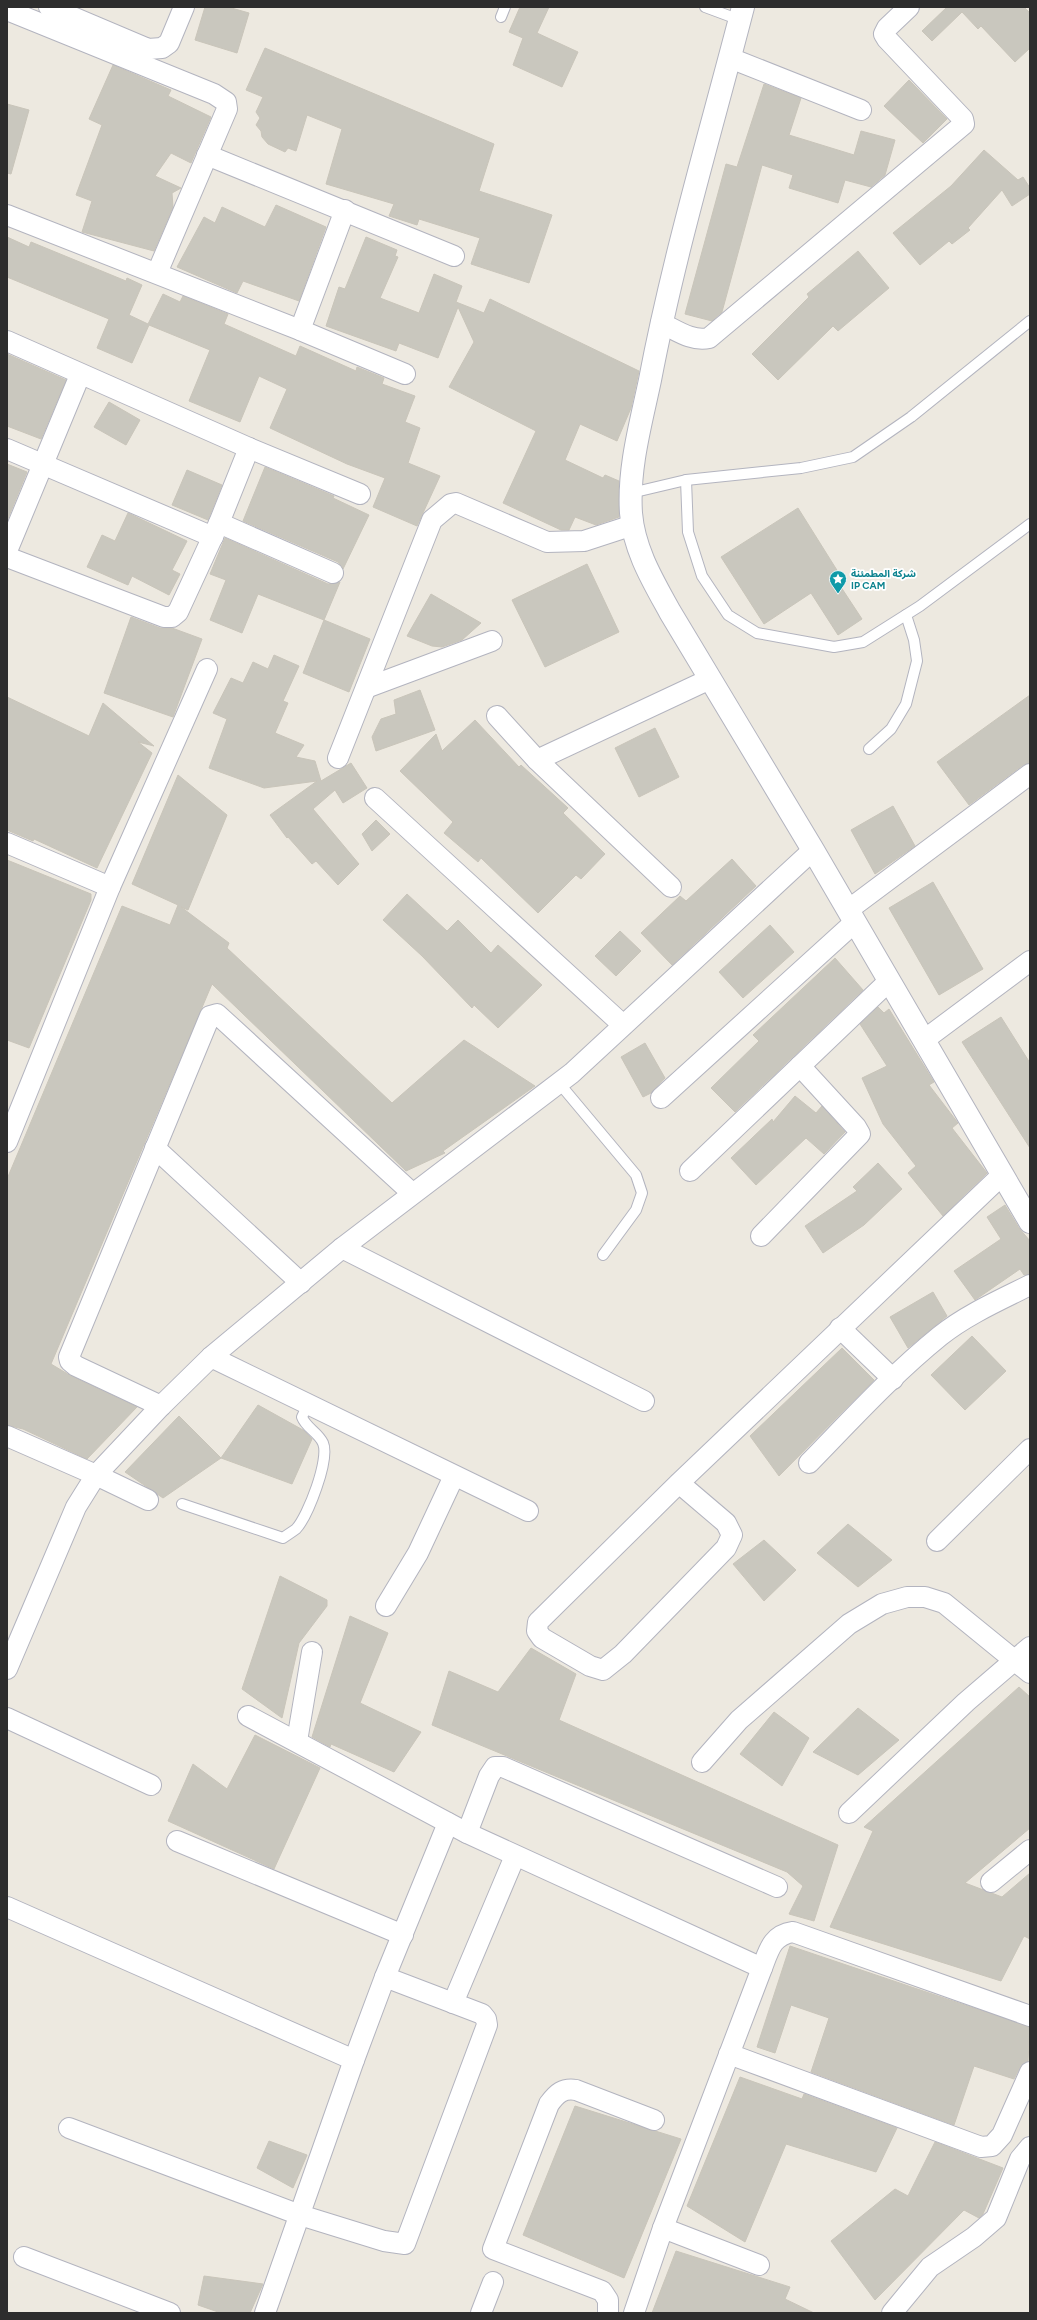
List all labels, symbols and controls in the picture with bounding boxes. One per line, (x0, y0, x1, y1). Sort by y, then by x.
place label: شركة المطمئنة IP CAM (851, 567, 916, 592)
place icon: شركة المطمئنة IP CAM (828, 569, 848, 594)

